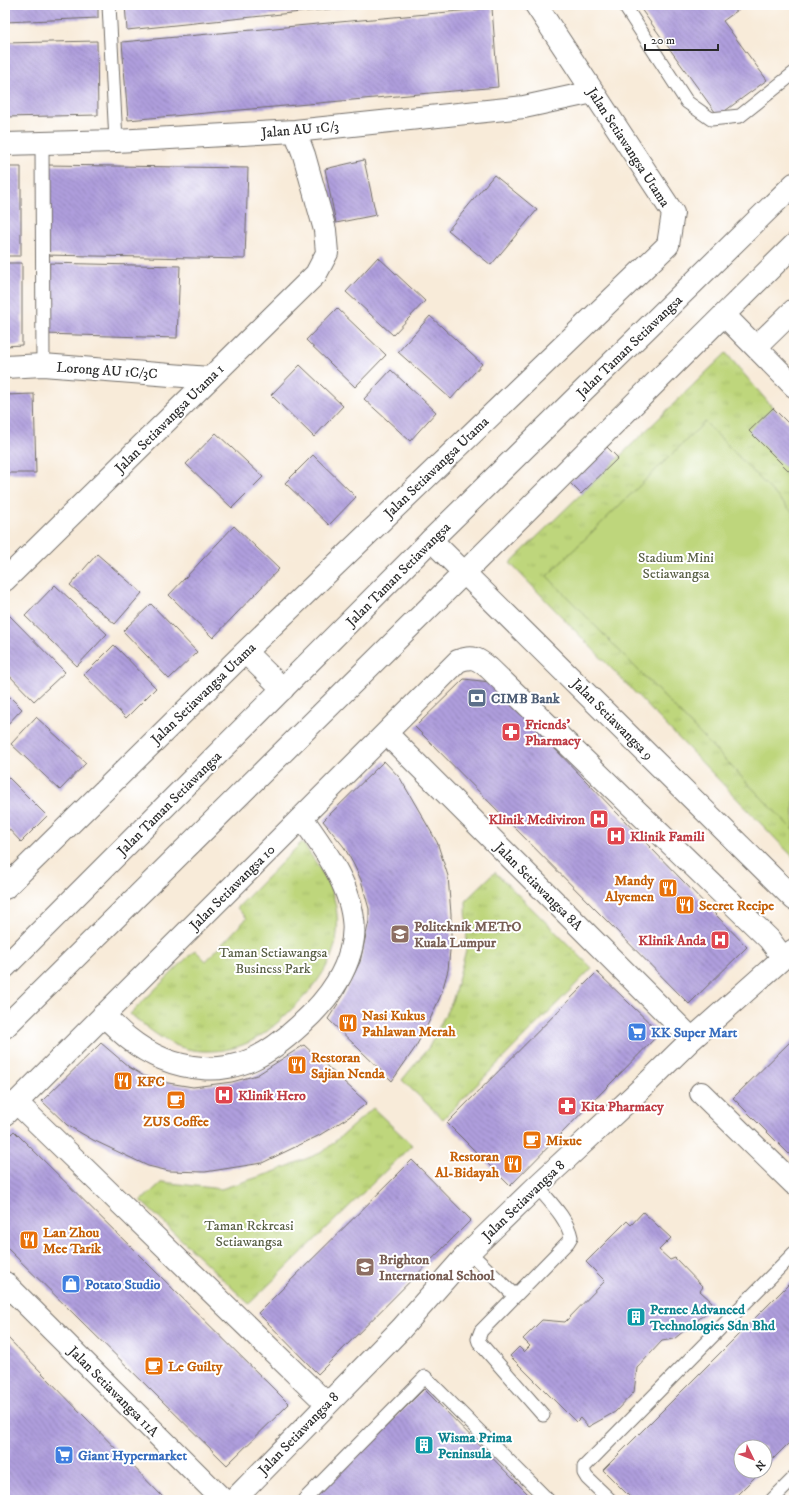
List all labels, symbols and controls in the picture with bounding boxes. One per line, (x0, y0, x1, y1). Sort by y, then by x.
scale bar (645, 26, 718, 52)
text: 20 m (651, 33, 675, 48)
street label: Jalan Setiawangsa Utama (582, 83, 674, 211)
street label: Jalan AU 1C/3 (259, 118, 340, 143)
street label: Jalan Taman Setiawangsa (571, 291, 687, 403)
street label: Lorong AU 1C/3C (56, 358, 158, 384)
street label: Jalan Setiawangsa Utama 1 (110, 360, 228, 478)
street label: Jalan Setiawangsa Utama (379, 413, 493, 524)
street label: Jalan Taman Setiawangsa (341, 519, 455, 632)
park label: Stadium Mini Setiawangsa (638, 549, 714, 583)
street label: Jalan Setiawangsa Utama (146, 639, 260, 750)
street label: Jalan Setiawangsa 9 (566, 674, 657, 764)
bank icon: CIMB Bank (466, 687, 488, 709)
place label: CIMB Bank (491, 690, 561, 708)
place label: Friends' Pharmacy (525, 716, 581, 750)
pharmacy icon: Friends' Pharmacy (500, 721, 522, 743)
street label: Jalan Taman Setiawangsa (112, 748, 226, 861)
hospital icon: Klinik Mediviron (588, 808, 610, 830)
place label: Klinik Mediviron (488, 811, 586, 829)
hospital icon: Klinik Famili (605, 825, 627, 847)
place label: Klinik Famili (630, 828, 705, 846)
street label: Jalan Setiawangsa 8A (489, 837, 587, 935)
street label: Jalan Setiawangsa 10 (185, 841, 279, 936)
place label: Mandy Alyemen (604, 872, 655, 906)
restaurant icon: Mandy Alyemen (657, 877, 679, 899)
restaurant icon: Secret Recipe (674, 894, 696, 916)
place label: Secret Recipe (699, 897, 774, 915)
place label: Politeknik METrO Kuala Lumpur (414, 918, 522, 952)
school or university icon: Politeknik METrO Kuala Lumpur (389, 923, 411, 945)
hospital icon: Klinik Anda (709, 929, 731, 951)
place label: Klinik Anda (638, 932, 707, 950)
park label: Taman Setiawangsa Business Park (219, 944, 327, 978)
place label: Nasi Kukus Pahlawan Merah (362, 1007, 456, 1041)
restaurant icon: Nasi Kukus Pahlawan Merah (337, 1012, 359, 1034)
supermarket icon: KK Super Mart (626, 1021, 648, 1043)
place label: KK Super Mart (651, 1024, 738, 1042)
place label: Restoran Sajian Nenda (311, 1049, 386, 1083)
restaurant icon: Restoran Sajian Nenda (286, 1054, 308, 1076)
restaurant icon: KFC (112, 1070, 134, 1092)
place label: KFC (137, 1073, 165, 1091)
hospital icon: Klinik Hero (213, 1084, 235, 1106)
place label: Klinik Hero (238, 1087, 306, 1105)
cafe icon: ZUS Coffee (165, 1089, 187, 1111)
pharmacy icon: Kita Pharmacy (556, 1095, 578, 1117)
place label: Kita Pharmacy (581, 1098, 664, 1116)
place label: ZUS Coffee (143, 1113, 209, 1131)
cafe icon: Mixue (521, 1129, 543, 1151)
place label: Mixue (546, 1132, 582, 1150)
place label: Restoran Al-Bidayah (434, 1148, 500, 1182)
restaurant icon: Restoran Al-Bidayah (502, 1153, 524, 1175)
street label: Jalan Setiawangsa 8 (477, 1157, 569, 1246)
park label: Taman Rekreasi Setiawangsa (204, 1217, 294, 1251)
place label: Lan Zhou Mee Tarik (43, 1224, 102, 1258)
restaurant icon: Lan Zhou Mee Tarik (18, 1229, 40, 1251)
place label: Brighton International School (379, 1251, 495, 1285)
school or university icon: Brighton International School (354, 1256, 376, 1278)
shop icon: Potato Studio (60, 1273, 82, 1295)
place label: Potato Studio (85, 1276, 161, 1294)
place label: Pernec Advanced Technologies Sdn Bhd (649, 1301, 776, 1335)
building icon: Pernec Advanced Technologies Sdn Bhd (625, 1306, 647, 1328)
street label: Jalan Setiawangsa 11A (63, 1341, 163, 1441)
cafe icon: Le Guilty (143, 1355, 165, 1377)
place label: Le Guilty (168, 1358, 223, 1376)
street label: Jalan Setiawangsa 8 (253, 1388, 343, 1480)
place label: Wisma Prima Peninsula (437, 1429, 513, 1463)
building icon: Wisma Prima Peninsula (413, 1434, 435, 1456)
north arrow (733, 1439, 773, 1479)
supermarket icon: Giant Hypermarket (53, 1444, 75, 1466)
place label: Giant Hypermarket (78, 1447, 187, 1465)
text: N (751, 1457, 768, 1473)

